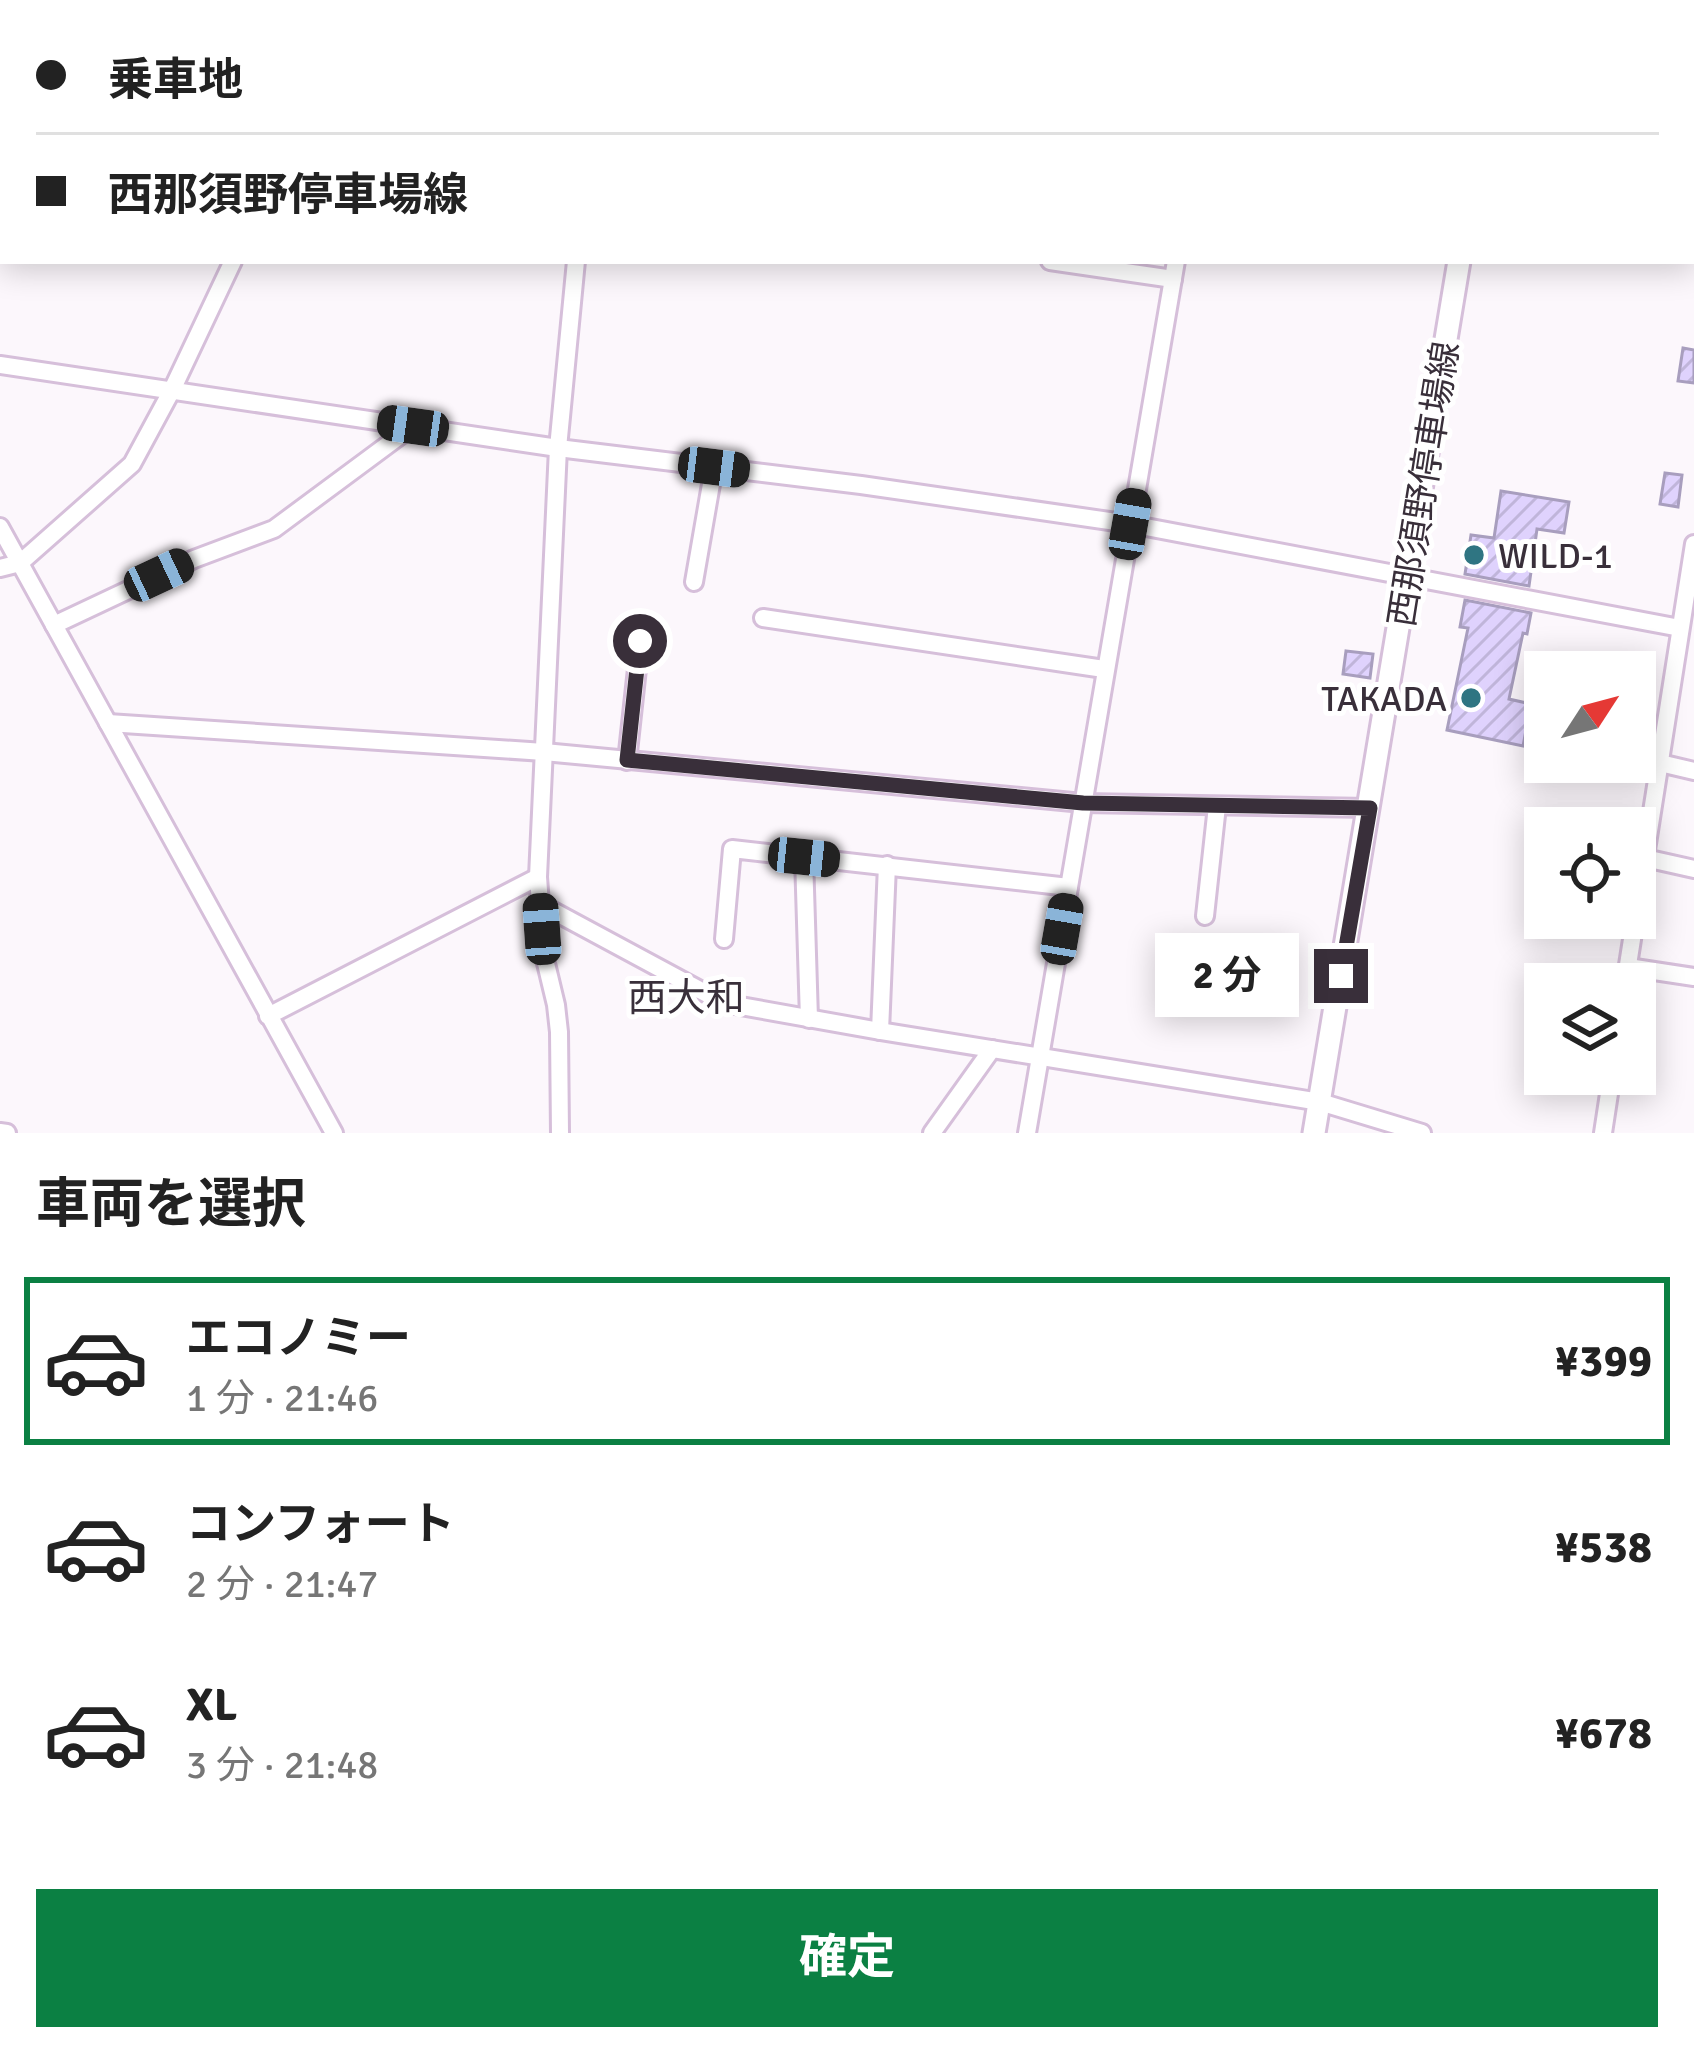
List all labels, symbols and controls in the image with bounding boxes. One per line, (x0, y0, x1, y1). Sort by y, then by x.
text: 乗車地 (108, 53, 243, 108)
text: 西那須野停車場線 (108, 168, 468, 223)
street label: 西那須野停車場線 (1380, 338, 1469, 630)
car (375, 403, 451, 449)
car (676, 445, 752, 489)
car (1106, 485, 1154, 563)
place label: WILD-1 (1498, 534, 1613, 579)
marker: WILD-1 (1461, 542, 1487, 568)
car (119, 543, 199, 607)
route start (613, 614, 667, 668)
north arrow (1524, 651, 1656, 783)
map controls (1524, 651, 1656, 1095)
place label: TAKADA (1321, 677, 1447, 722)
marker: TAKADA (1458, 685, 1484, 711)
button: locate (1524, 807, 1656, 939)
car (766, 835, 842, 879)
car (1038, 890, 1086, 968)
car (522, 892, 562, 966)
callout: 2 分 (1155, 934, 1299, 1018)
route end (1314, 949, 1368, 1003)
text: 2 分 (1193, 951, 1261, 999)
button: layers (1524, 963, 1656, 1095)
district label: 西大和 (627, 974, 745, 1022)
text: 車両を選択 (36, 1171, 306, 1238)
icon: car (42, 1307, 150, 1415)
text: エコノミー (186, 1311, 411, 1366)
text: ¥399 (1555, 1334, 1652, 1389)
text: 1 分 · 21:46 (186, 1374, 378, 1422)
icon: car (42, 1493, 150, 1601)
text: コンフォート (186, 1497, 455, 1552)
text: ¥538 (1555, 1520, 1652, 1575)
text: 2 分 · 21:47 (186, 1560, 378, 1608)
text: XL (186, 1678, 237, 1733)
icon: car (42, 1679, 150, 1787)
text: ¥678 (1555, 1706, 1652, 1761)
text: 3 分 · 21:48 (186, 1741, 378, 1789)
button: 確定 (36, 1889, 1658, 2027)

